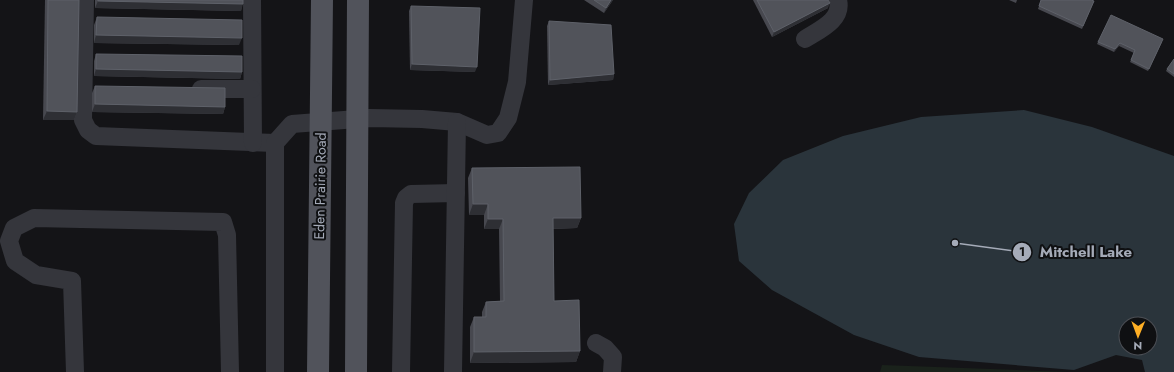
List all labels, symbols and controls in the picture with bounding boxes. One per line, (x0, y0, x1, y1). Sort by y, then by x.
street label: Eden Prairie Road (309, 132, 331, 240)
callout: Mitchell Lake (1012, 238, 1140, 265)
text: Mitchell Lake (1040, 241, 1133, 263)
text: 1 (1019, 243, 1025, 261)
north arrow (1118, 316, 1158, 356)
text: N (1133, 338, 1142, 354)

